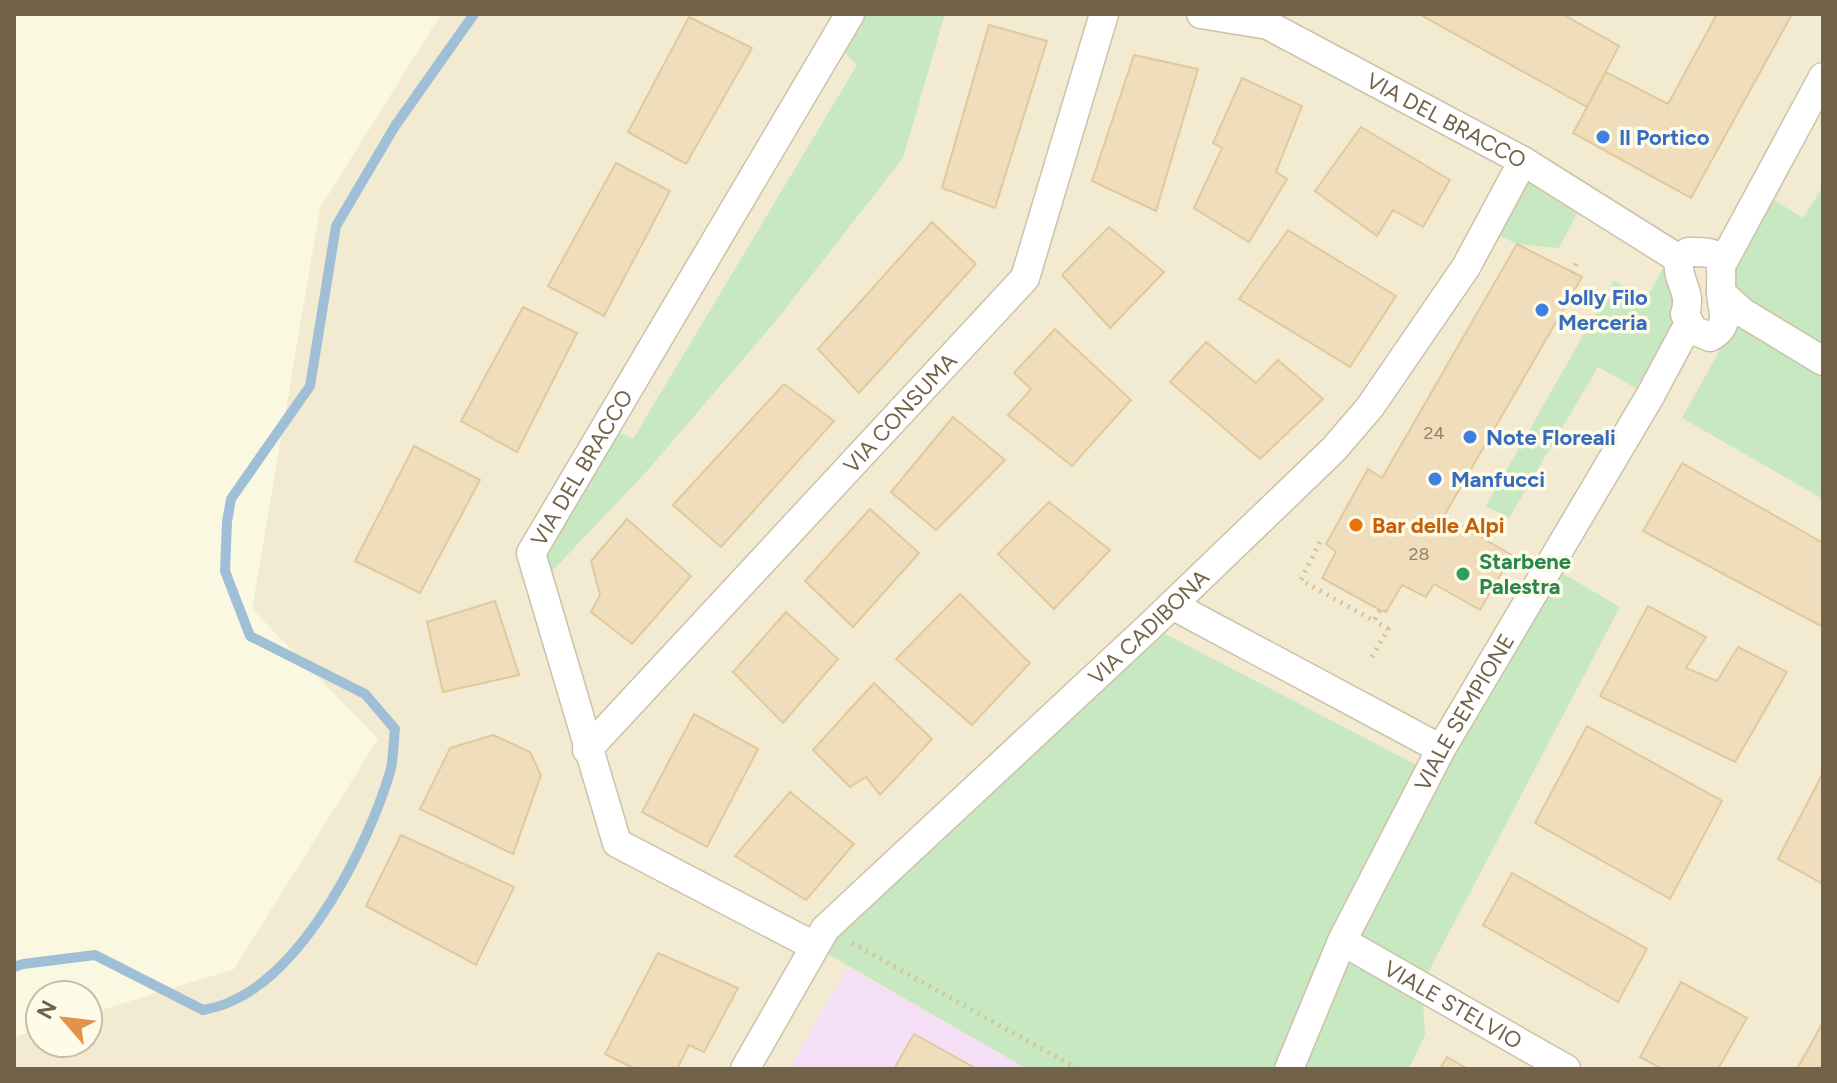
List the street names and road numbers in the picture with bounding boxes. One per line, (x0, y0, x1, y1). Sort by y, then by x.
street label: VIA DEL BRACCO (1362, 67, 1531, 174)
street label: VIA CONSUMA (838, 347, 962, 478)
street label: VIA DEL BRACCO (525, 385, 638, 551)
street label: VIA CADIBONA (1083, 563, 1214, 690)
street label: VIALE SEMPIONE (1408, 629, 1520, 795)
street label: VIALE STELVIO (1379, 954, 1527, 1055)

